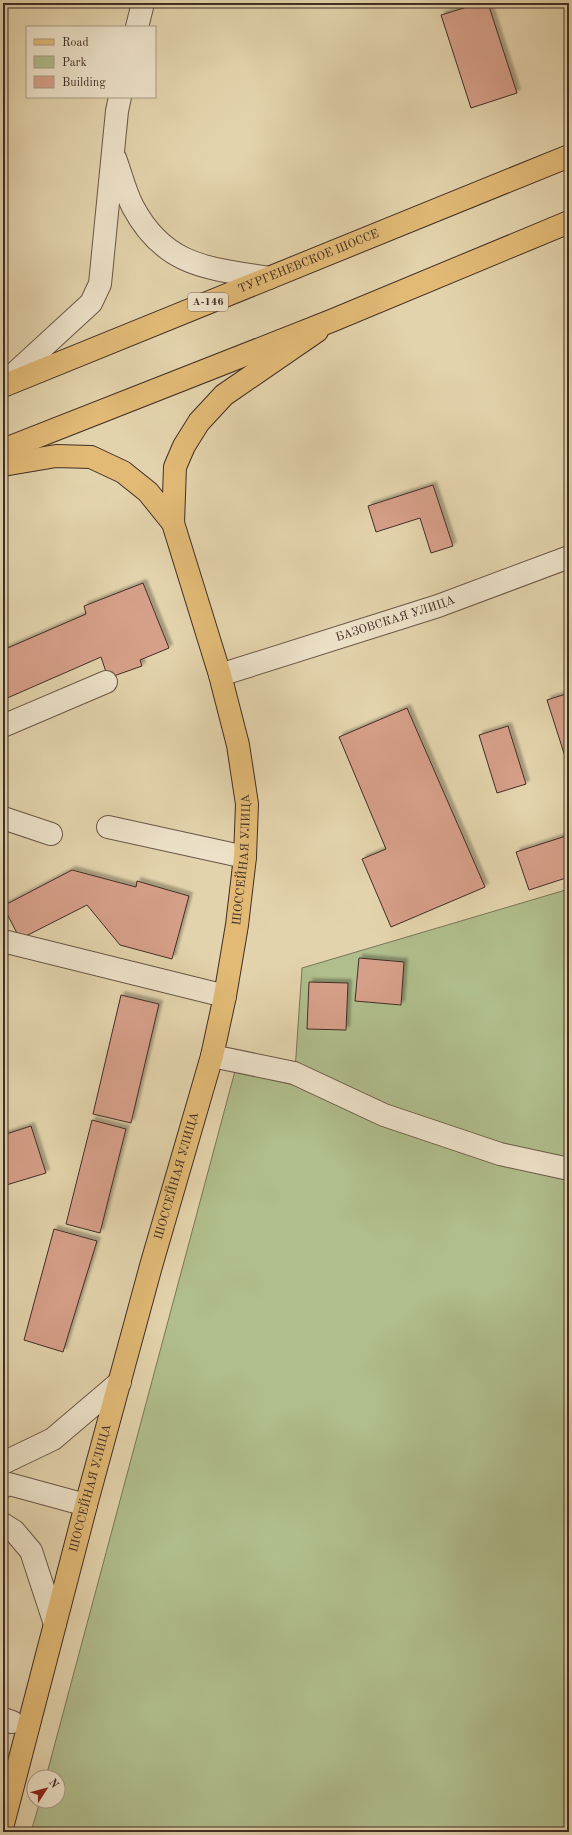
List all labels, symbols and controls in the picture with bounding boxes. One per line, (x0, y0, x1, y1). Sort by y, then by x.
legend (26, 26, 156, 98)
text: Road (62, 37, 89, 49)
text: Park (62, 57, 87, 69)
text: Building (62, 77, 106, 89)
street label: ТУРГЕНЕВСКОЕ ШОССЕ (237, 228, 381, 296)
road number: А-146 (188, 293, 228, 311)
street label: БАЗОВСКАЯ УЛИЦА (334, 594, 457, 644)
street label: ШОССЕЙНАЯ УЛИЦА (231, 793, 253, 926)
street label: ШОССЕЙНАЯ УЛИЦА (153, 1111, 201, 1241)
street label: ШОССЕЙНАЯ УЛИЦА (68, 1423, 114, 1554)
north arrow (26, 1769, 66, 1809)
text: N (46, 1777, 60, 1791)

